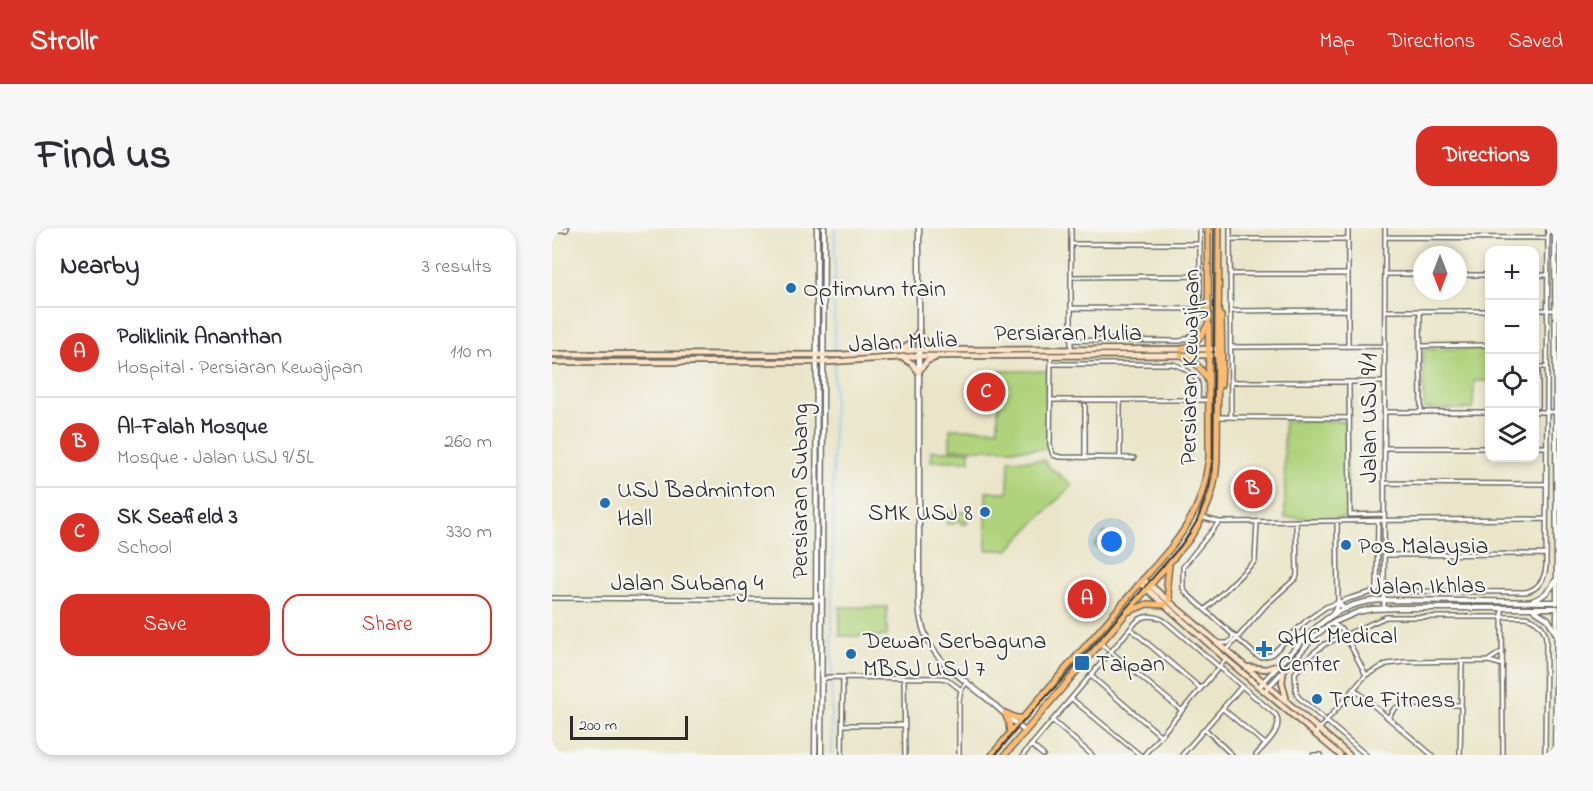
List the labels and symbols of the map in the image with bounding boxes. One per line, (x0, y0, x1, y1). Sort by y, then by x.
north arrow (1413, 246, 1467, 300)
street label: Persiaran Kewajipan (1172, 269, 1211, 466)
place label: Optimum train (803, 273, 946, 308)
marker: Optimum train (784, 281, 798, 295)
street label: Persiaran Mulia (994, 317, 1142, 352)
street label: Jalan Mulia (848, 323, 958, 364)
street label: Jalan USJ 9/1 (1353, 353, 1388, 483)
pin: C (966, 370, 1006, 414)
street label: Persiaran Subang (784, 403, 819, 579)
pin: B (1234, 466, 1272, 512)
place label: USJ Badminton Hall (617, 474, 775, 537)
marker: USJ Badminton Hall (598, 496, 612, 510)
place label: SMK USJ 8 (868, 497, 973, 532)
marker: SMK USJ 8 (978, 505, 992, 519)
your location (1097, 527, 1126, 556)
place label: Pos Malaysia (1358, 530, 1489, 566)
marker: Pos Malaysia (1339, 538, 1353, 552)
street label: Jalan Subang 4 (611, 567, 763, 602)
street label: Jalan Ikhlas (1370, 569, 1486, 606)
pin: A (1068, 576, 1106, 622)
place label: QHC Medical Center (1278, 620, 1397, 683)
place label: Dewan Serbaguna MBSJ USJ 7 (862, 625, 1046, 688)
marker: QHC Medical Center (1255, 640, 1273, 658)
marker: Dewan Serbaguna MBSJ USJ 7 (844, 647, 858, 661)
place label: Taipan (1096, 648, 1165, 683)
marker: Taipan (1073, 654, 1091, 672)
place label: True Fitness (1329, 684, 1456, 719)
marker: True Fitness (1310, 692, 1324, 706)
scale bar (570, 713, 688, 741)

